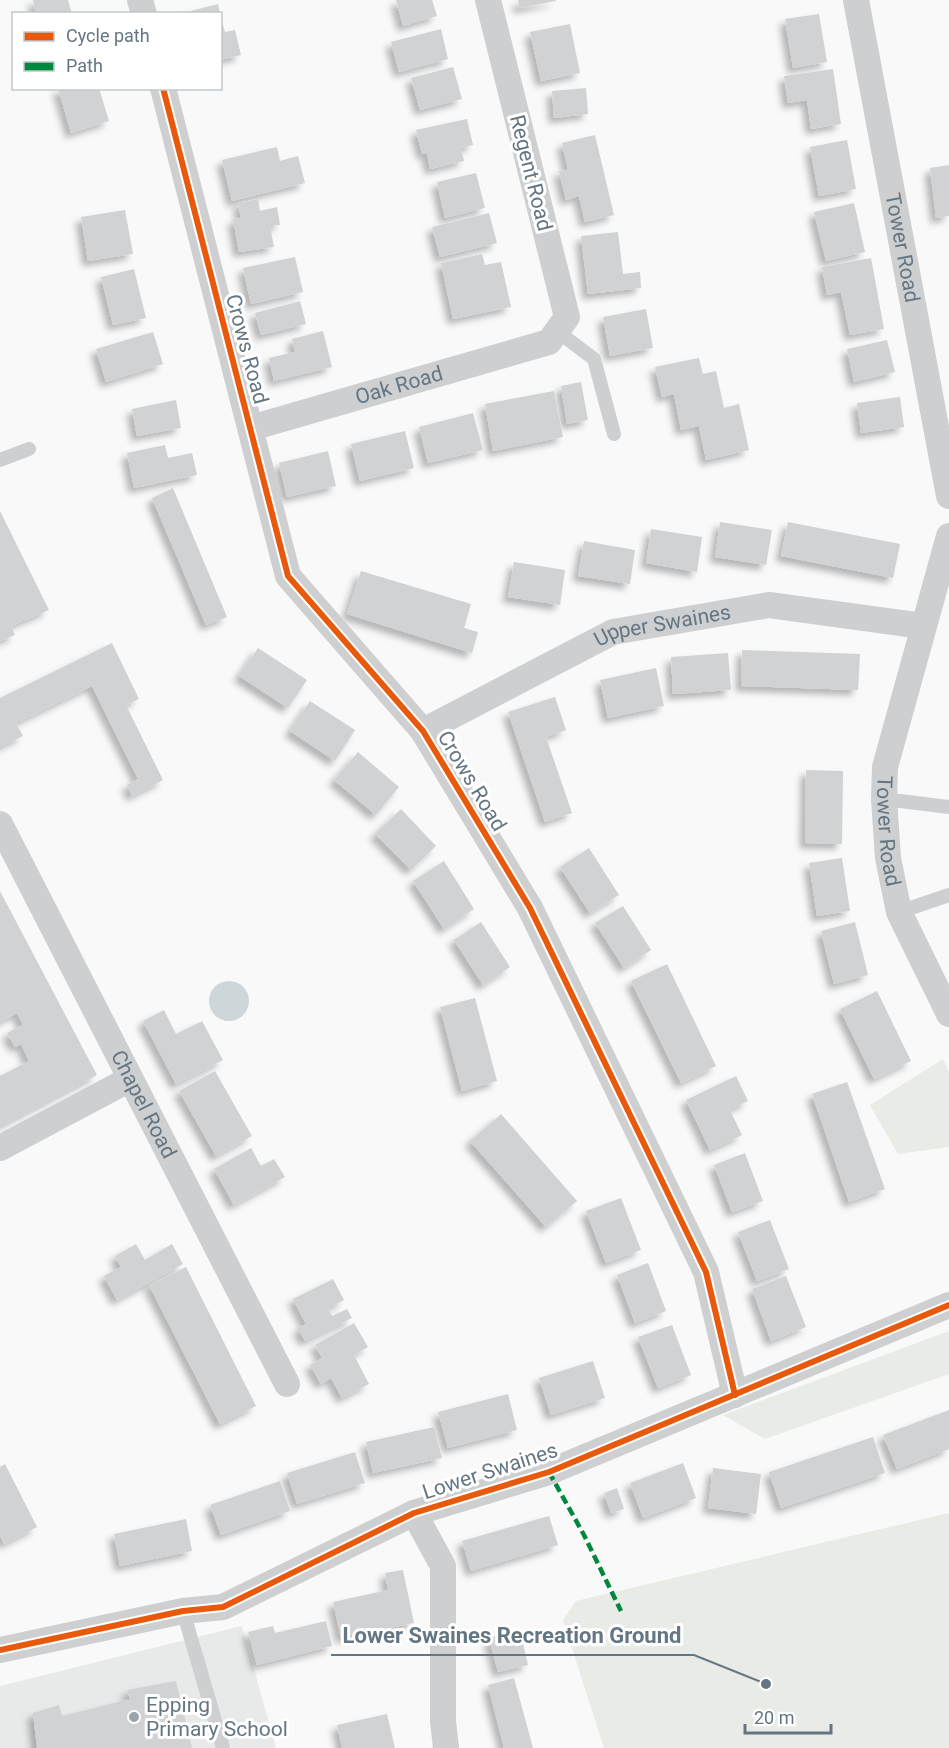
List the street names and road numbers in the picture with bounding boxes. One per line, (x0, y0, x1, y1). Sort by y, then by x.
street label: Regent Road (505, 112, 557, 234)
street label: Tower Road (880, 191, 924, 304)
street label: Crows Road (221, 292, 273, 406)
street label: Oak Road (352, 361, 446, 409)
street label: Upper Swaines (590, 600, 733, 652)
street label: Crows Road (433, 727, 511, 835)
street label: Tower Road (872, 775, 905, 888)
street label: Chapel Road (106, 1046, 181, 1162)
street label: Lower Swaines (419, 1438, 561, 1504)

